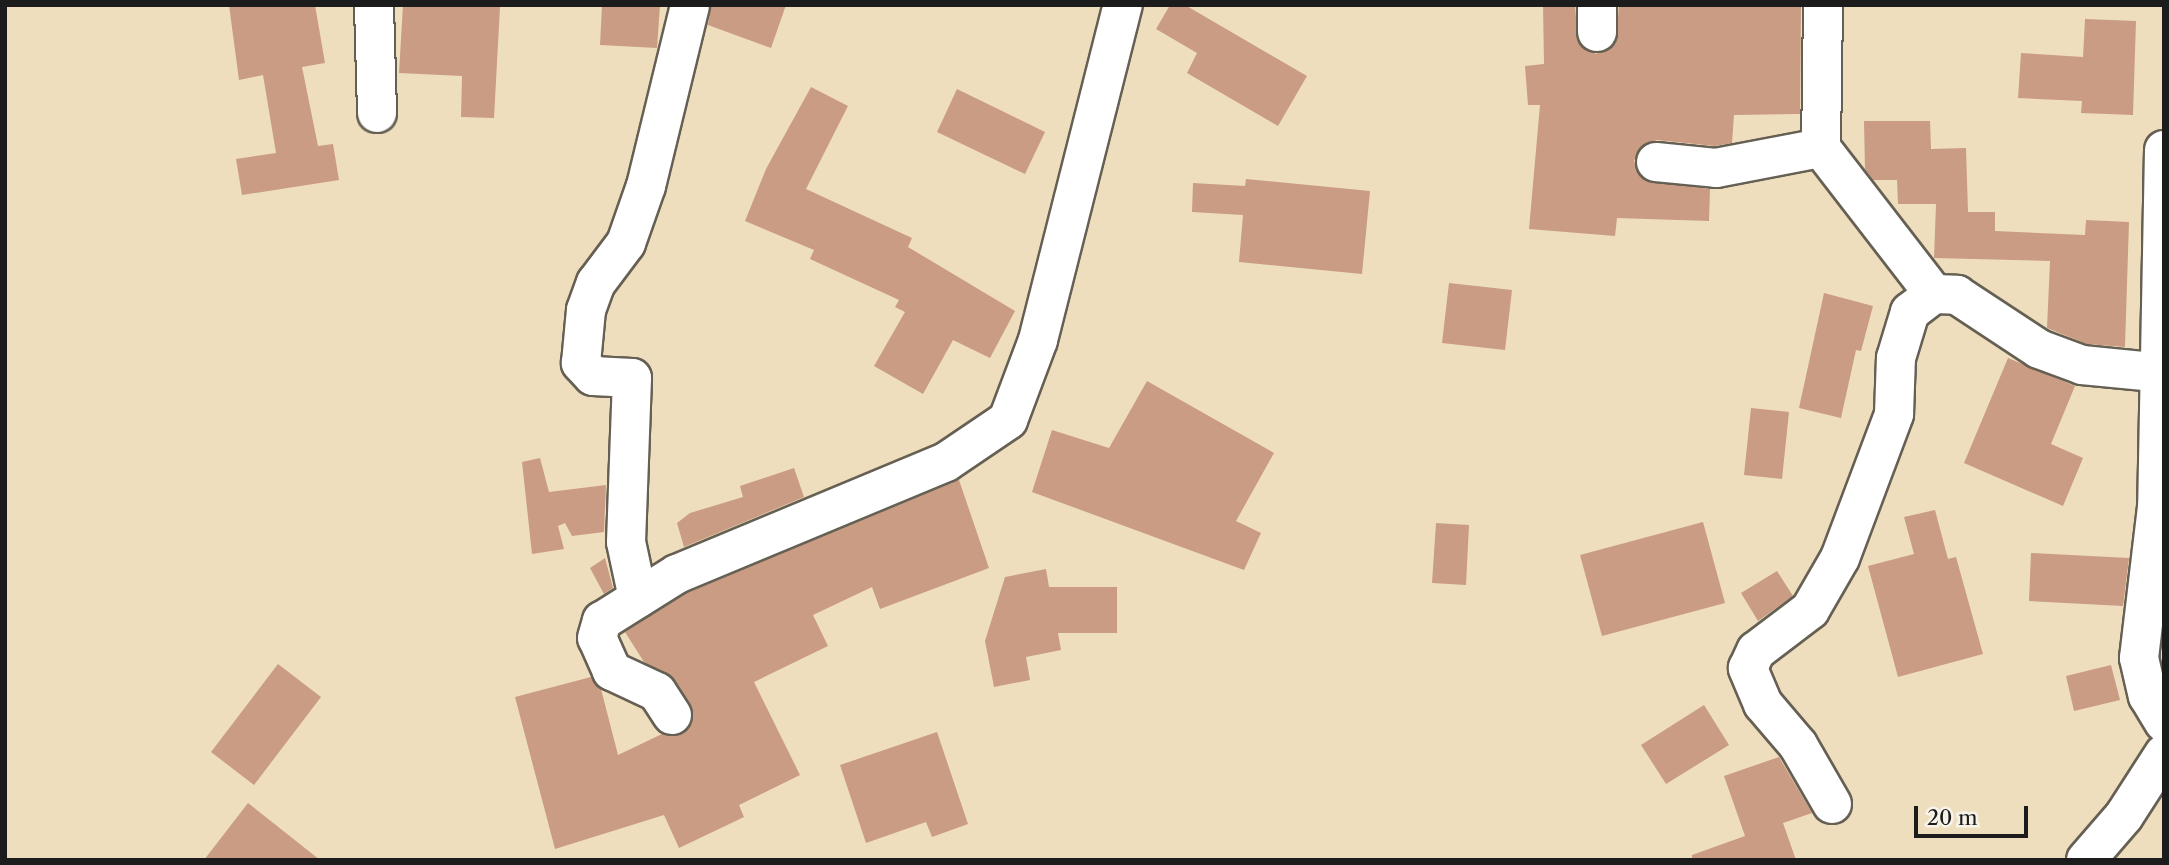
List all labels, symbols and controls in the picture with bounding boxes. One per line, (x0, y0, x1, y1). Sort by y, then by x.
scale bar (1917, 792, 2031, 836)
text: 20 m (1927, 805, 1978, 830)

